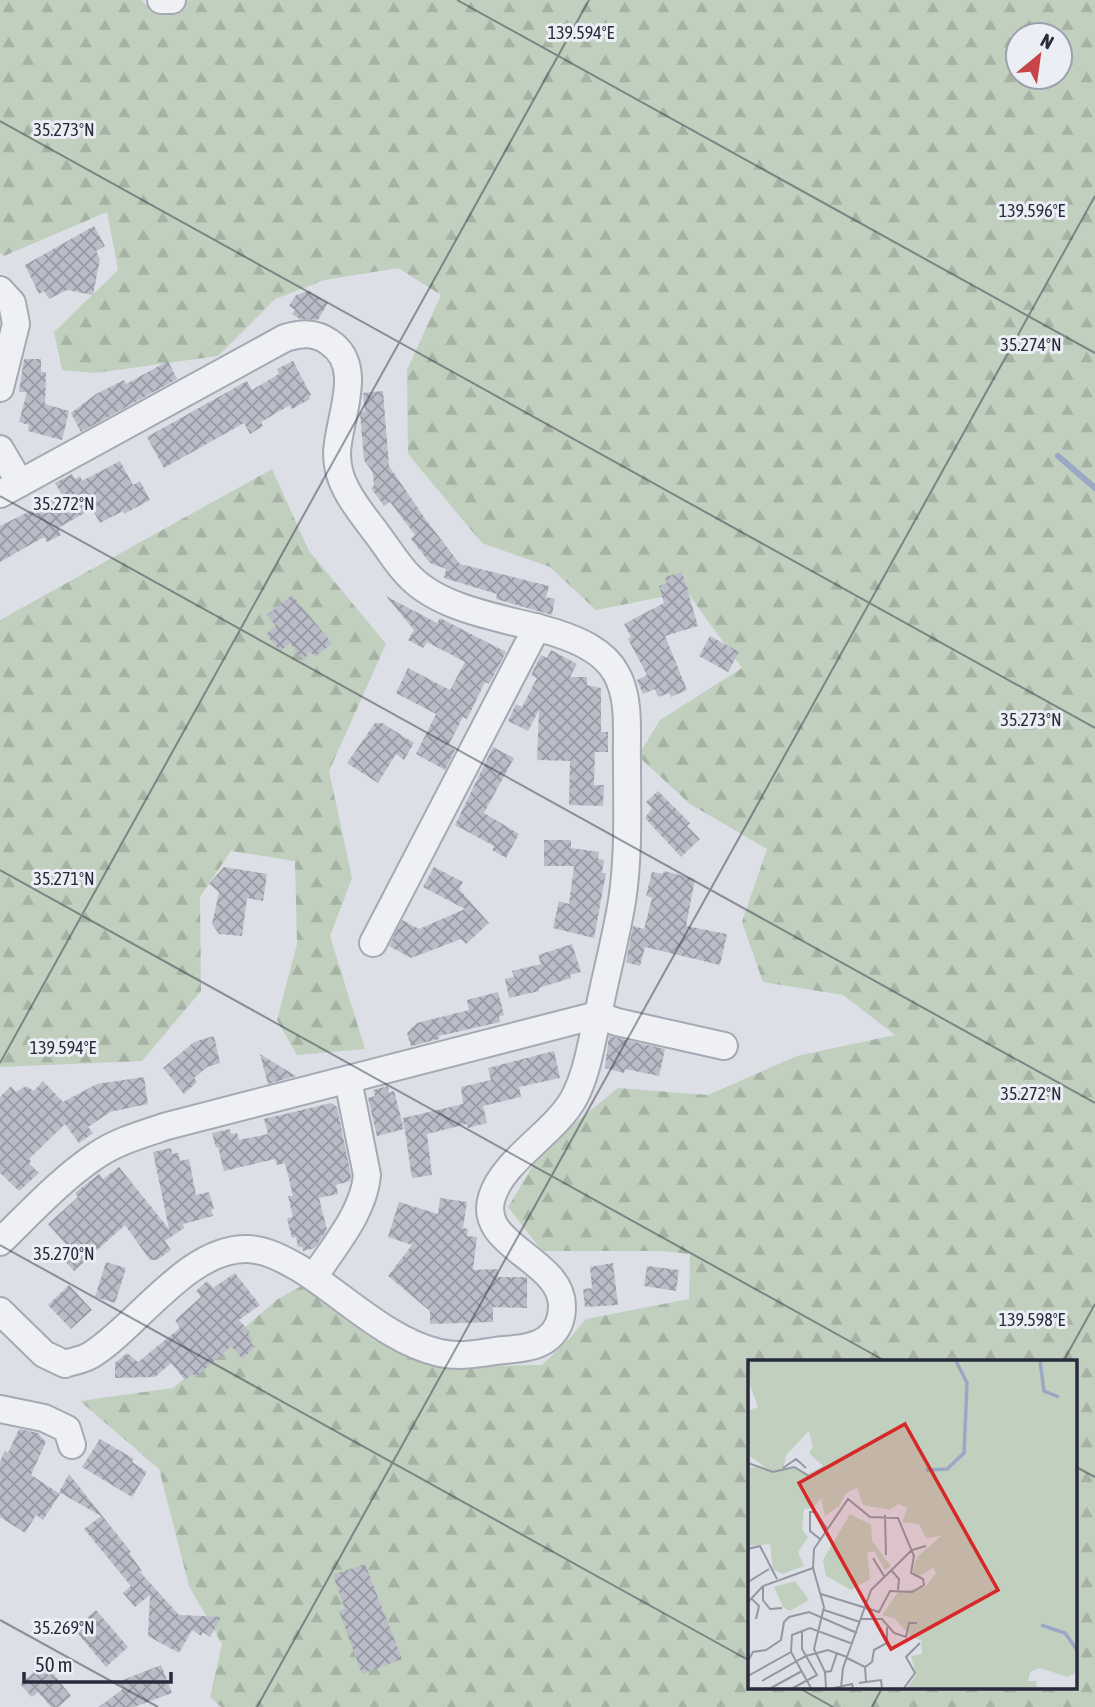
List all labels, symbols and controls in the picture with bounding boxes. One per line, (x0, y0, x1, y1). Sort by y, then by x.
north arrow (1004, 21, 1074, 91)
text: 139.594°E (548, 22, 615, 43)
text: N (1037, 29, 1057, 53)
text: 35.273°N (33, 119, 95, 140)
text: 139.596°E (999, 200, 1066, 221)
text: 35.274°N (1000, 334, 1062, 355)
text: 35.272°N (33, 493, 95, 514)
text: 35.273°N (1000, 709, 1062, 730)
text: 35.271°N (33, 868, 95, 889)
text: 139.594°E (30, 1037, 97, 1058)
text: 35.272°N (1000, 1083, 1062, 1104)
text: 35.270°N (33, 1243, 95, 1264)
text: 139.598°E (999, 1309, 1066, 1330)
inset map (748, 1360, 1078, 1690)
text: 35.269°N (33, 1617, 95, 1638)
scale bar (24, 1640, 172, 1684)
text: 50 m (35, 1652, 73, 1676)

